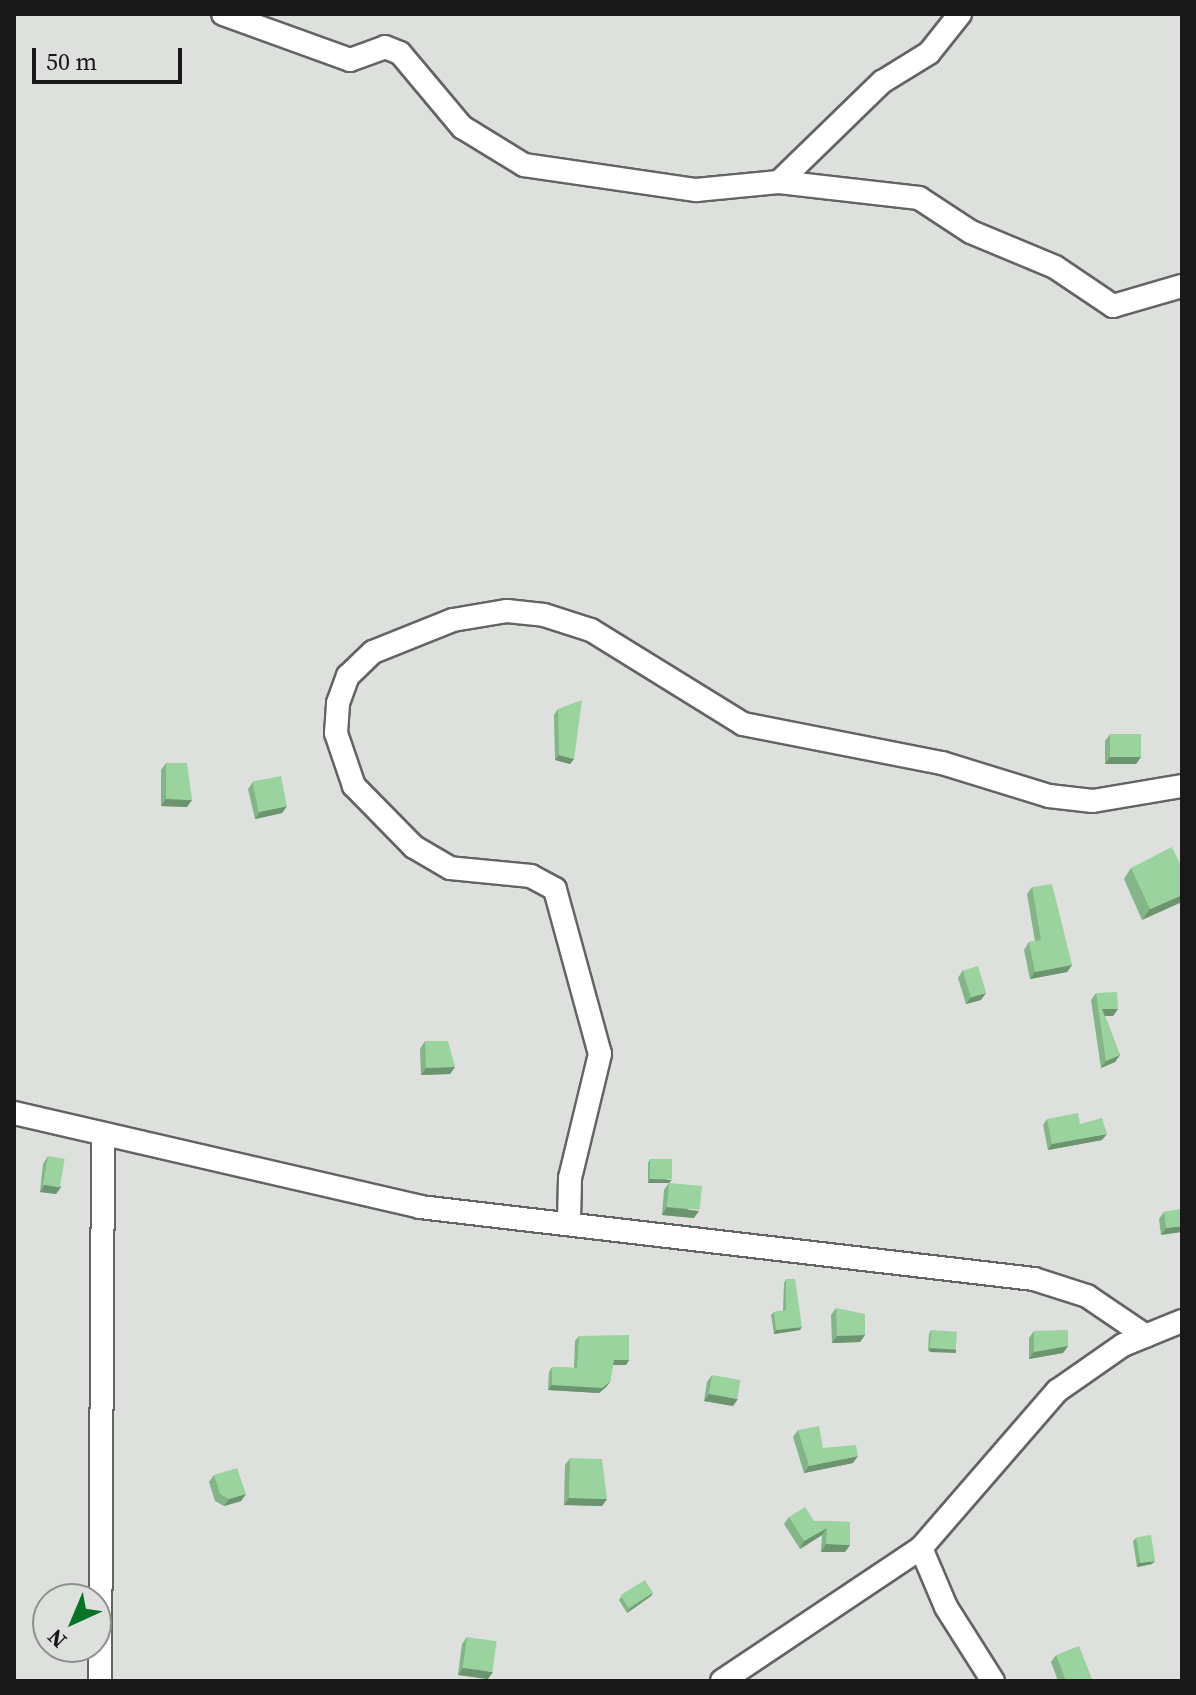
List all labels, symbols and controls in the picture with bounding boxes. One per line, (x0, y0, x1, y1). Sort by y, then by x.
scale bar (36, 32, 186, 82)
text: 50 m (46, 45, 97, 78)
north arrow (32, 1583, 112, 1663)
text: N (41, 1622, 73, 1655)

